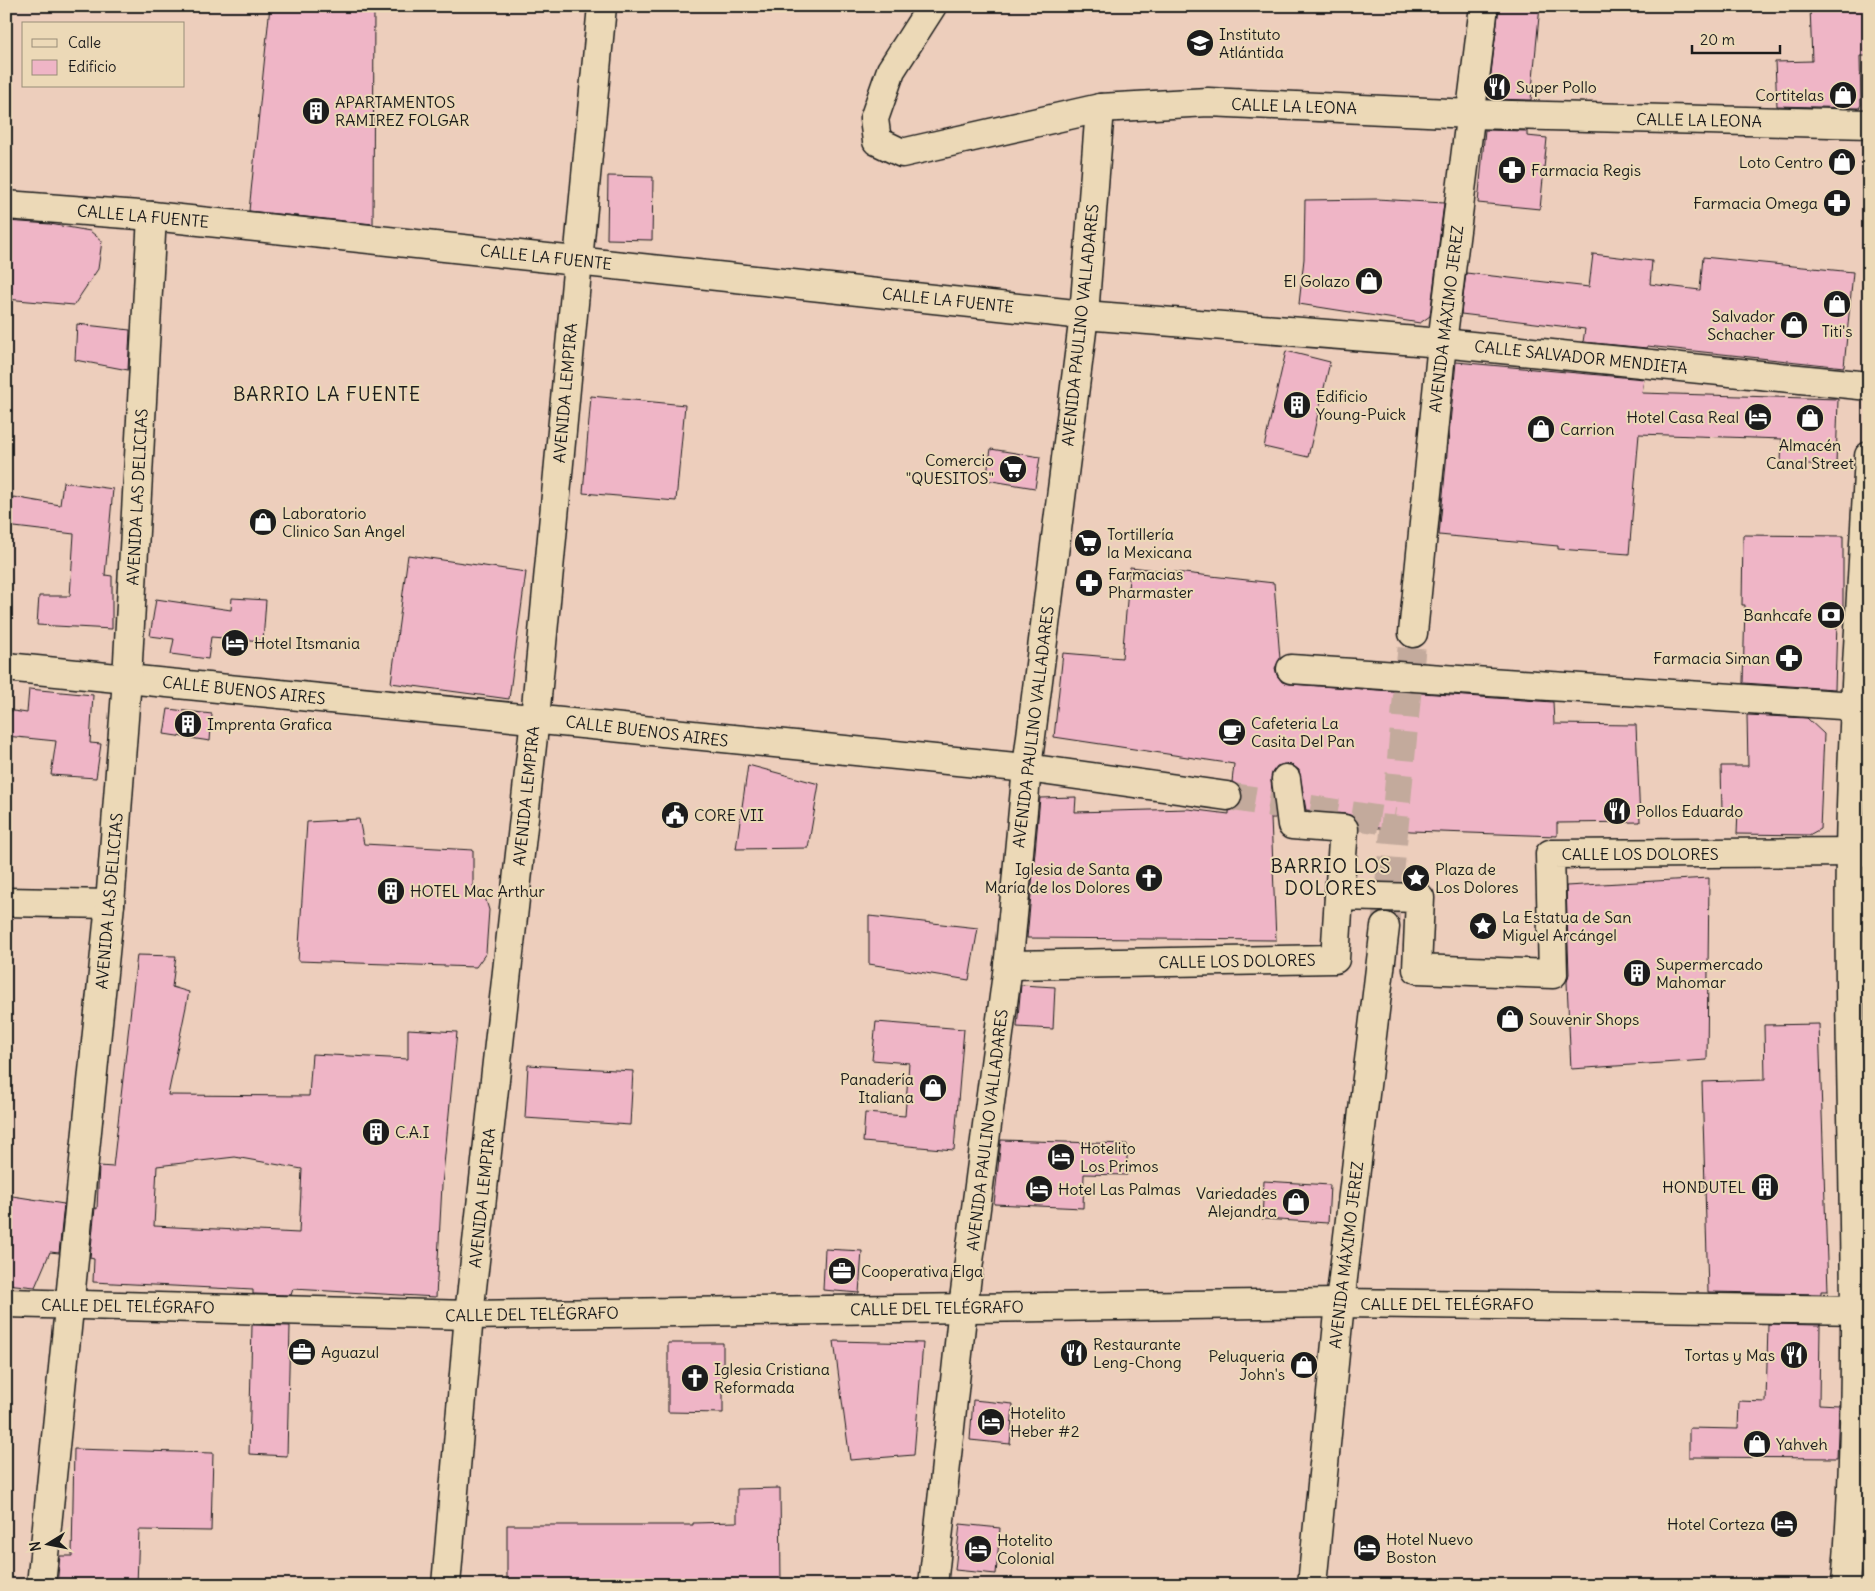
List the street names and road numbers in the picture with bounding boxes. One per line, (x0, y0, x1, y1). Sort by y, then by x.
street label: CALLE LA LEONA (1231, 94, 1357, 118)
street label: CALLE LA LEONA (1636, 109, 1762, 131)
street label: CALLE LA FUENTE (76, 200, 210, 232)
street label: AVENIDA PAULINO VALLADARES (1057, 203, 1103, 447)
street label: AVENIDA MÁXIMO JEREZ (1425, 224, 1467, 414)
street label: CALLE LA FUENTE (479, 240, 613, 274)
street label: CALLE LA FUENTE (881, 283, 1015, 317)
street label: AVENIDA LEMPIRA (549, 322, 581, 464)
street label: CALLE SALVADOR MENDIETA (1473, 336, 1689, 378)
street label: AVENIDA LAS DELICIAS (122, 408, 152, 586)
street label: AVENIDA PAULINO VALLADARES (1008, 605, 1058, 849)
street label: CALLE BUENOS AIRES (161, 671, 327, 709)
street label: CALLE BUENOS AIRES (564, 711, 730, 751)
street label: AVENIDA LEMPIRA (509, 725, 543, 867)
street label: AVENIDA LAS DELICIAS (91, 812, 127, 990)
street label: CALLE LOS DOLORES (1561, 844, 1719, 864)
street label: CALLE LOS DOLORES (1158, 950, 1316, 972)
street label: AVENIDA PAULINO VALLADARES (962, 1008, 1012, 1252)
street label: AVENIDA LEMPIRA (465, 1127, 499, 1269)
street label: AVENIDA MÁXIMO JEREZ (1325, 1160, 1367, 1350)
street label: CALLE DEL TELÉGRAFO (41, 1294, 215, 1318)
street label: CALLE DEL TELÉGRAFO (1360, 1294, 1534, 1314)
street label: CALLE DEL TELÉGRAFO (850, 1296, 1024, 1320)
street label: CALLE DEL TELÉGRAFO (445, 1302, 619, 1326)

